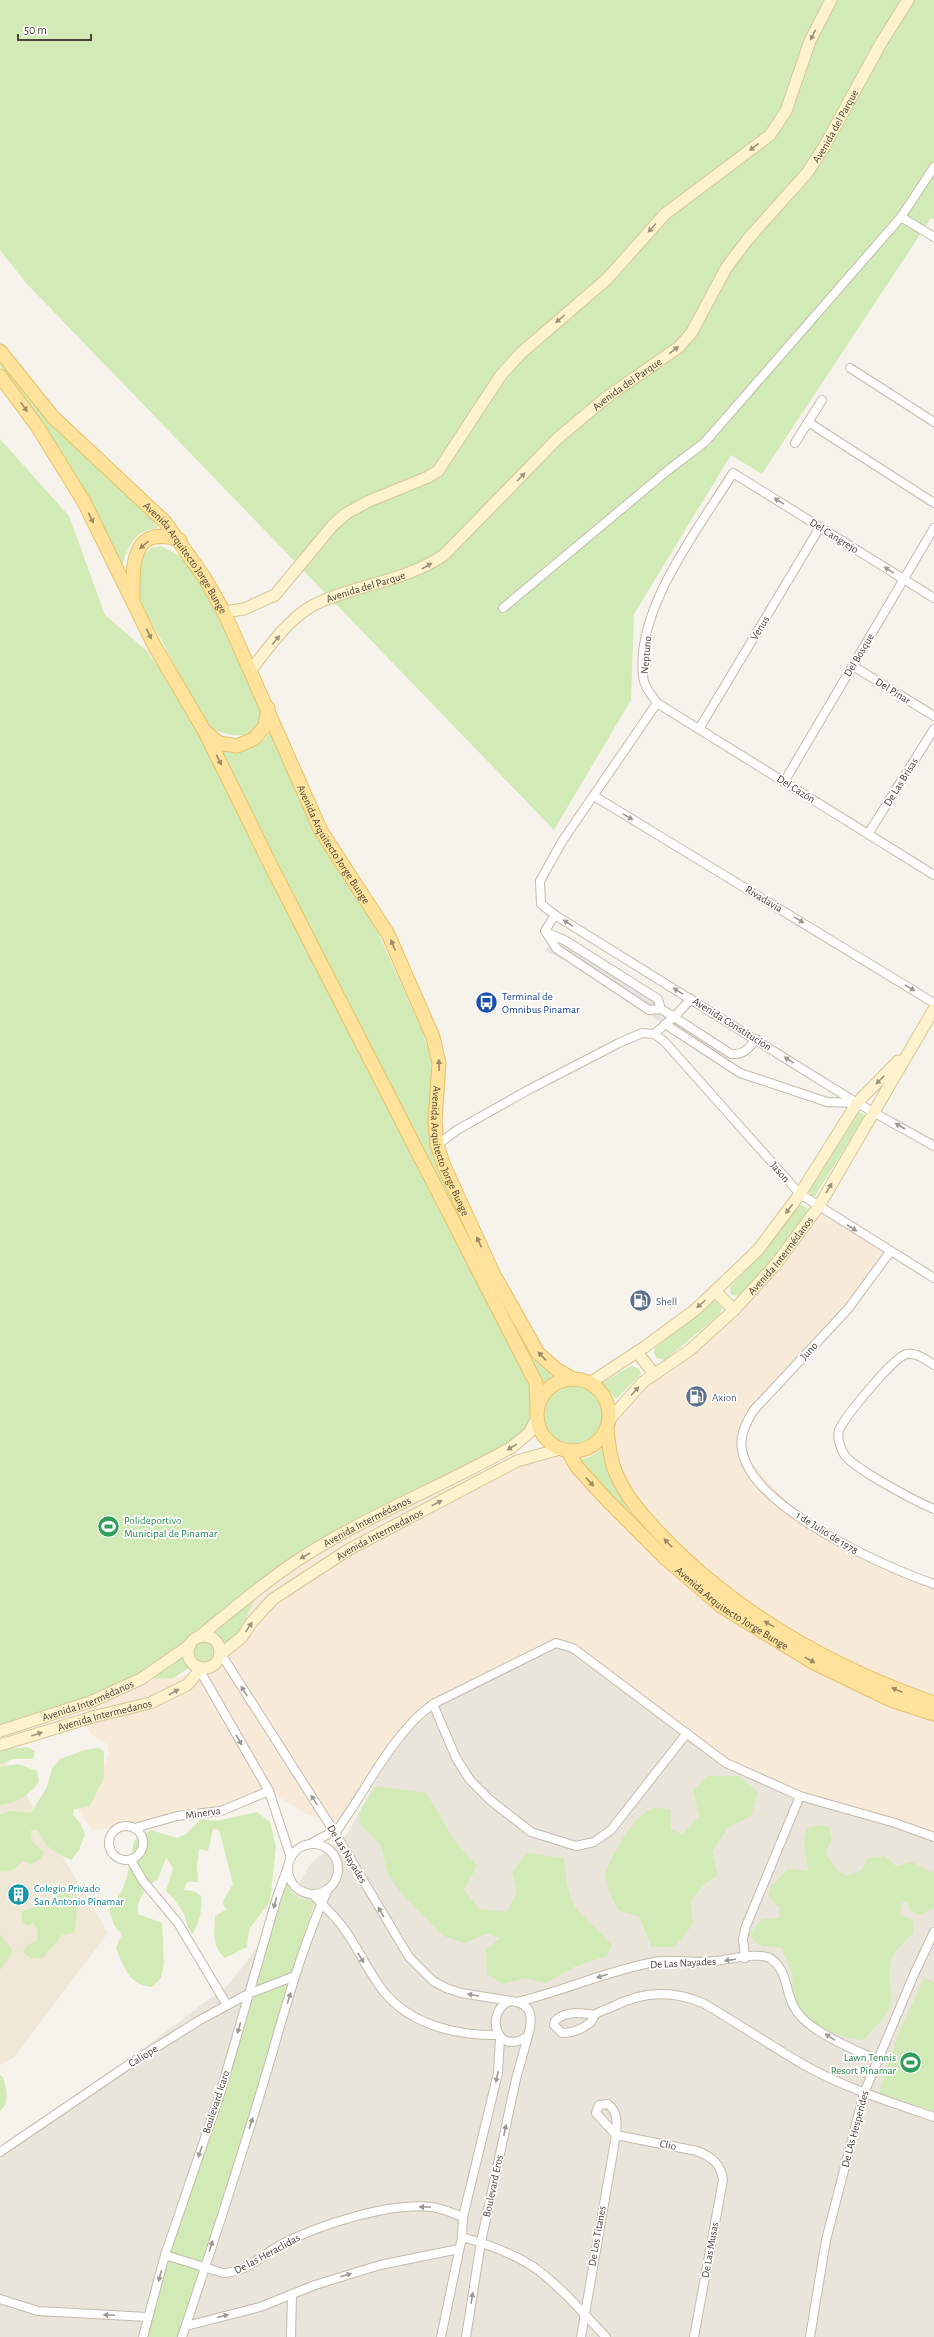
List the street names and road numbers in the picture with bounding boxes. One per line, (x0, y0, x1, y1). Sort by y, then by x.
street label: Avenida del Parque (810, 87, 860, 165)
street label: Avenida del Parque (590, 355, 663, 412)
street label: Avenida Arquitecto Jorge Bunge (142, 500, 229, 616)
street label: Del Cangrejo (808, 517, 860, 555)
street label: Avenida del Parque (324, 569, 407, 604)
street label: Venus (749, 614, 771, 642)
street label: Del Bosque (842, 631, 876, 679)
street label: Neptuno (639, 636, 653, 674)
street label: Del Pinar (873, 676, 913, 706)
street label: De Las Brisas (882, 756, 920, 808)
street label: Del Cazón (775, 773, 817, 805)
street label: Avenida Arquitecto Jorge Bunge (296, 783, 372, 906)
street label: Rivadavia (743, 884, 785, 914)
street label: Avenida Constitución (691, 995, 773, 1053)
street label: Avenida Arquitecto Jorge Bunge (429, 1085, 472, 1217)
street label: Jason (768, 1160, 792, 1184)
street label: Avenida Intermédanos (746, 1214, 815, 1297)
street label: Juno (798, 1340, 820, 1362)
street label: Avenida Intermédanos (321, 1494, 412, 1549)
street label: Avenida Intermedanos (334, 1506, 425, 1562)
street label: 1 de Julio de 1978 (794, 1510, 860, 1556)
street label: Avenida Arquitecto Jorge Bunge (674, 1564, 790, 1651)
street label: Avenida Intermédanos (41, 1678, 135, 1723)
street label: Avenida Intermedanos (56, 1697, 153, 1733)
street label: Minerva (185, 1805, 221, 1821)
street label: De Las Nayades (325, 1823, 369, 1885)
street label: De Las Nayades (650, 1956, 716, 1970)
street label: Caliope (126, 2043, 160, 2069)
street label: Boulevard Icaro (201, 2069, 231, 2135)
street label: De LAs Hesperides (839, 2089, 871, 2169)
street label: Clio (659, 2138, 677, 2152)
street label: Boulevard Eros (481, 2154, 505, 2218)
street label: De Los Titanes (586, 2205, 608, 2267)
street label: De Las Musas (700, 2221, 720, 2279)
street label: De las Heraclidas (232, 2232, 302, 2276)

